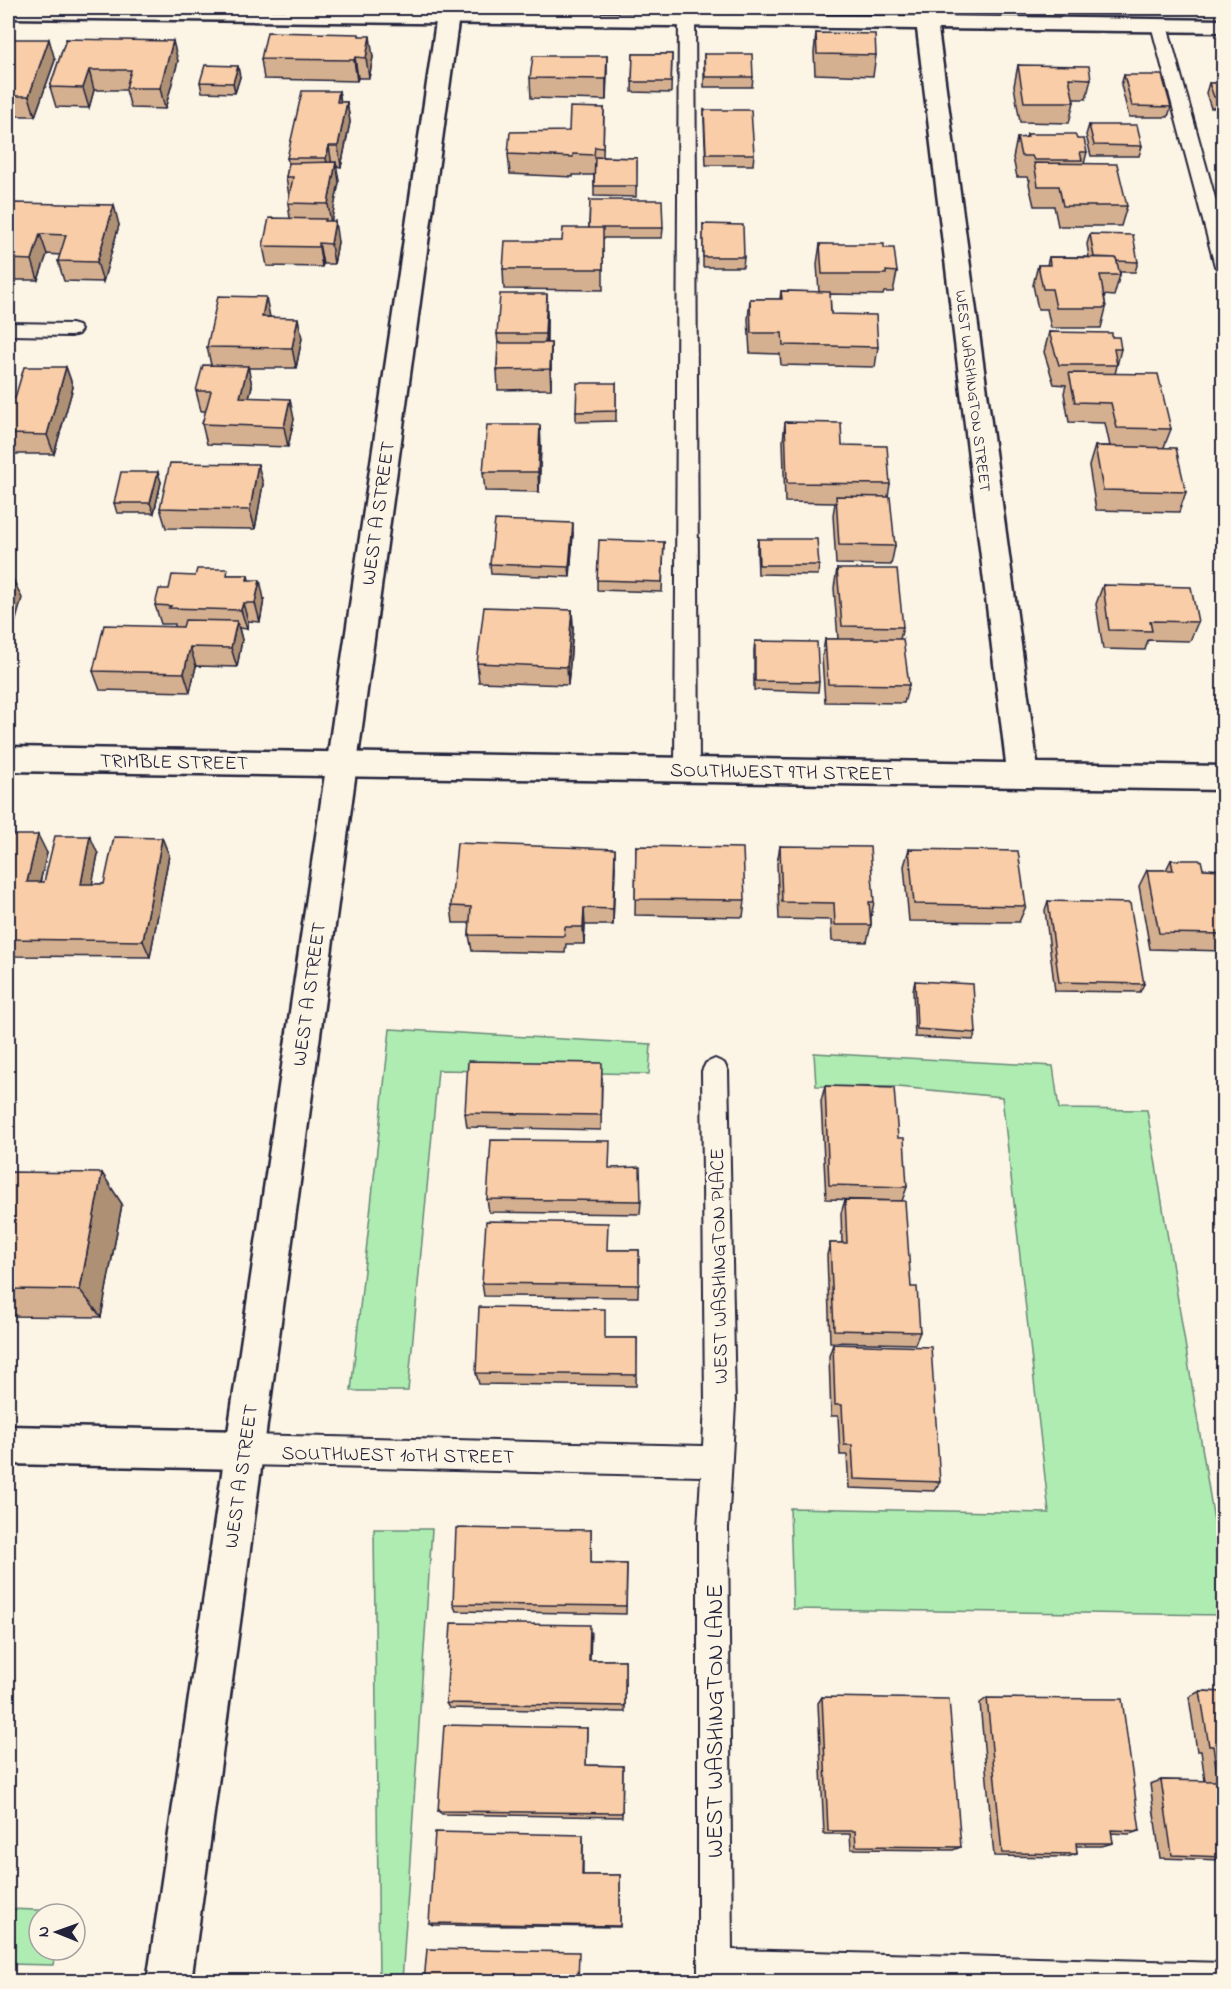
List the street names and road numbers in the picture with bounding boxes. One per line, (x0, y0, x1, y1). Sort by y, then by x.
street label: WEST WASHINGTON STREET (948, 289, 996, 494)
street label: WEST A STREET (355, 439, 404, 587)
street label: TRIMBLE STREET (100, 748, 248, 779)
street label: SOUTHWEST 9TH STREET (670, 757, 894, 790)
street label: WEST A STREET (286, 920, 335, 1068)
street label: WEST WASHINGTON PLACE (704, 1148, 737, 1384)
street label: WEST A STREET (218, 1402, 267, 1550)
street label: SOUTHWEST 10TH STREET (281, 1440, 515, 1473)
street label: WEST WASHINGTON LANE (699, 1584, 734, 1858)

